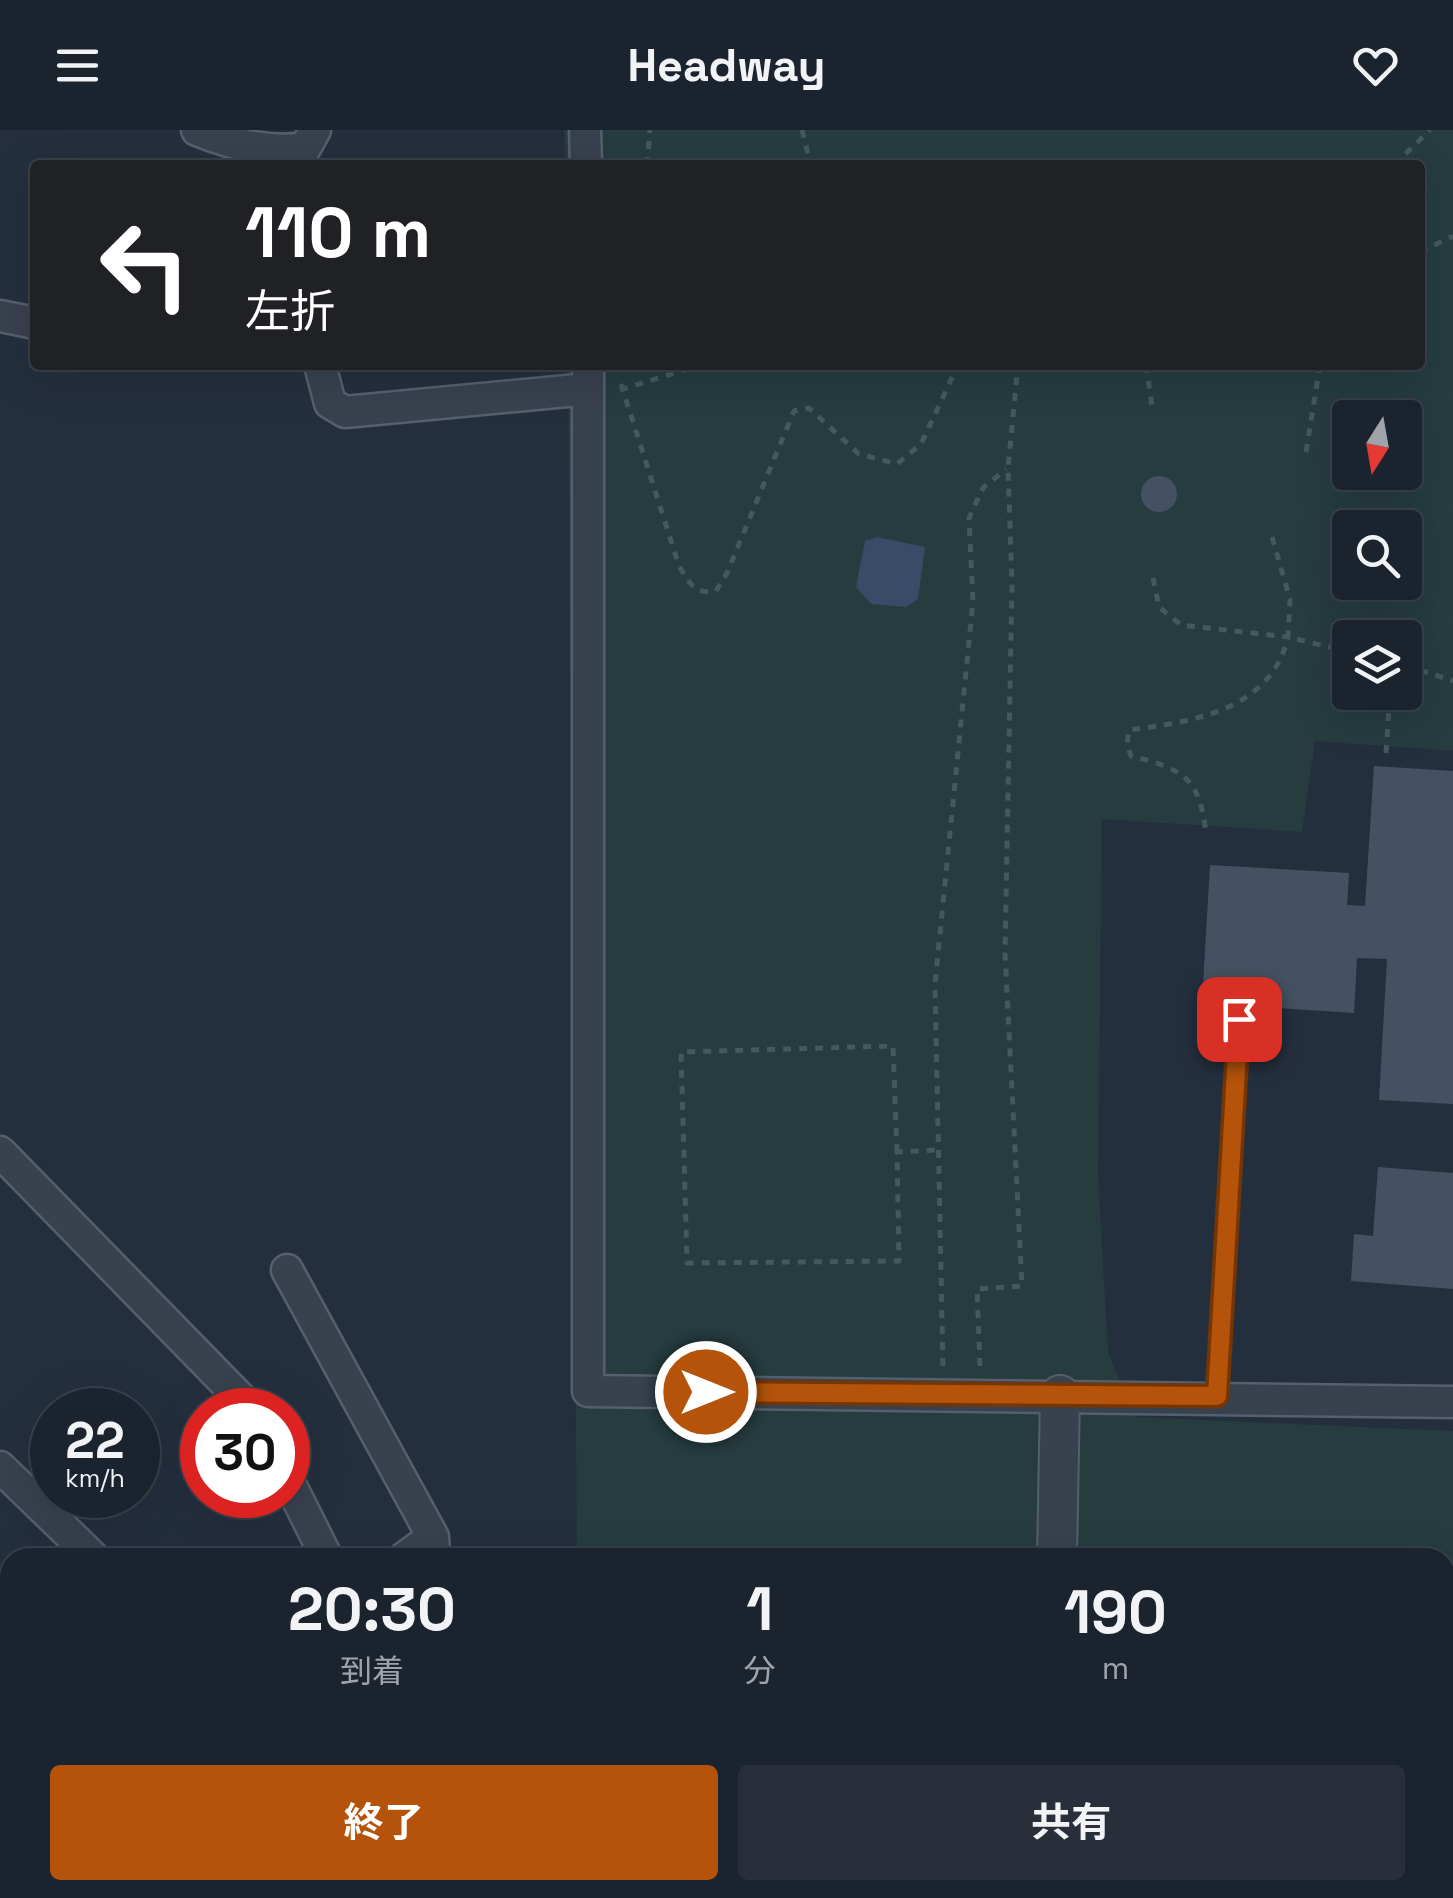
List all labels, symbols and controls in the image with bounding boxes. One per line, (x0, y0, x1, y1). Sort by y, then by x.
text: Headway (627, 37, 826, 94)
icon: menu (50, 38, 105, 93)
icon: heart (1348, 38, 1403, 93)
text: 110 m (245, 188, 431, 277)
icon: left (80, 200, 210, 330)
text: 左折 (245, 283, 335, 340)
north arrow (1332, 400, 1422, 490)
map controls (1332, 400, 1422, 710)
button: search (1332, 510, 1422, 600)
button: layers (1332, 620, 1422, 710)
pin (1197, 977, 1282, 1062)
icon: arrive (1212, 992, 1267, 1047)
position arrow (654, 1340, 758, 1444)
speed limit sign: 30 (180, 1388, 310, 1518)
text: 22 (65, 1409, 125, 1473)
text: km/h (65, 1462, 125, 1494)
text: 20:30 (288, 1571, 456, 1648)
text: 1 (746, 1571, 773, 1648)
text: 190 (1064, 1574, 1167, 1651)
text: m (1102, 1648, 1129, 1688)
text: 到着 (340, 1651, 404, 1691)
text: 分 (744, 1651, 776, 1691)
button: 終了 (50, 1765, 718, 1880)
button: 共有 (738, 1765, 1405, 1880)

